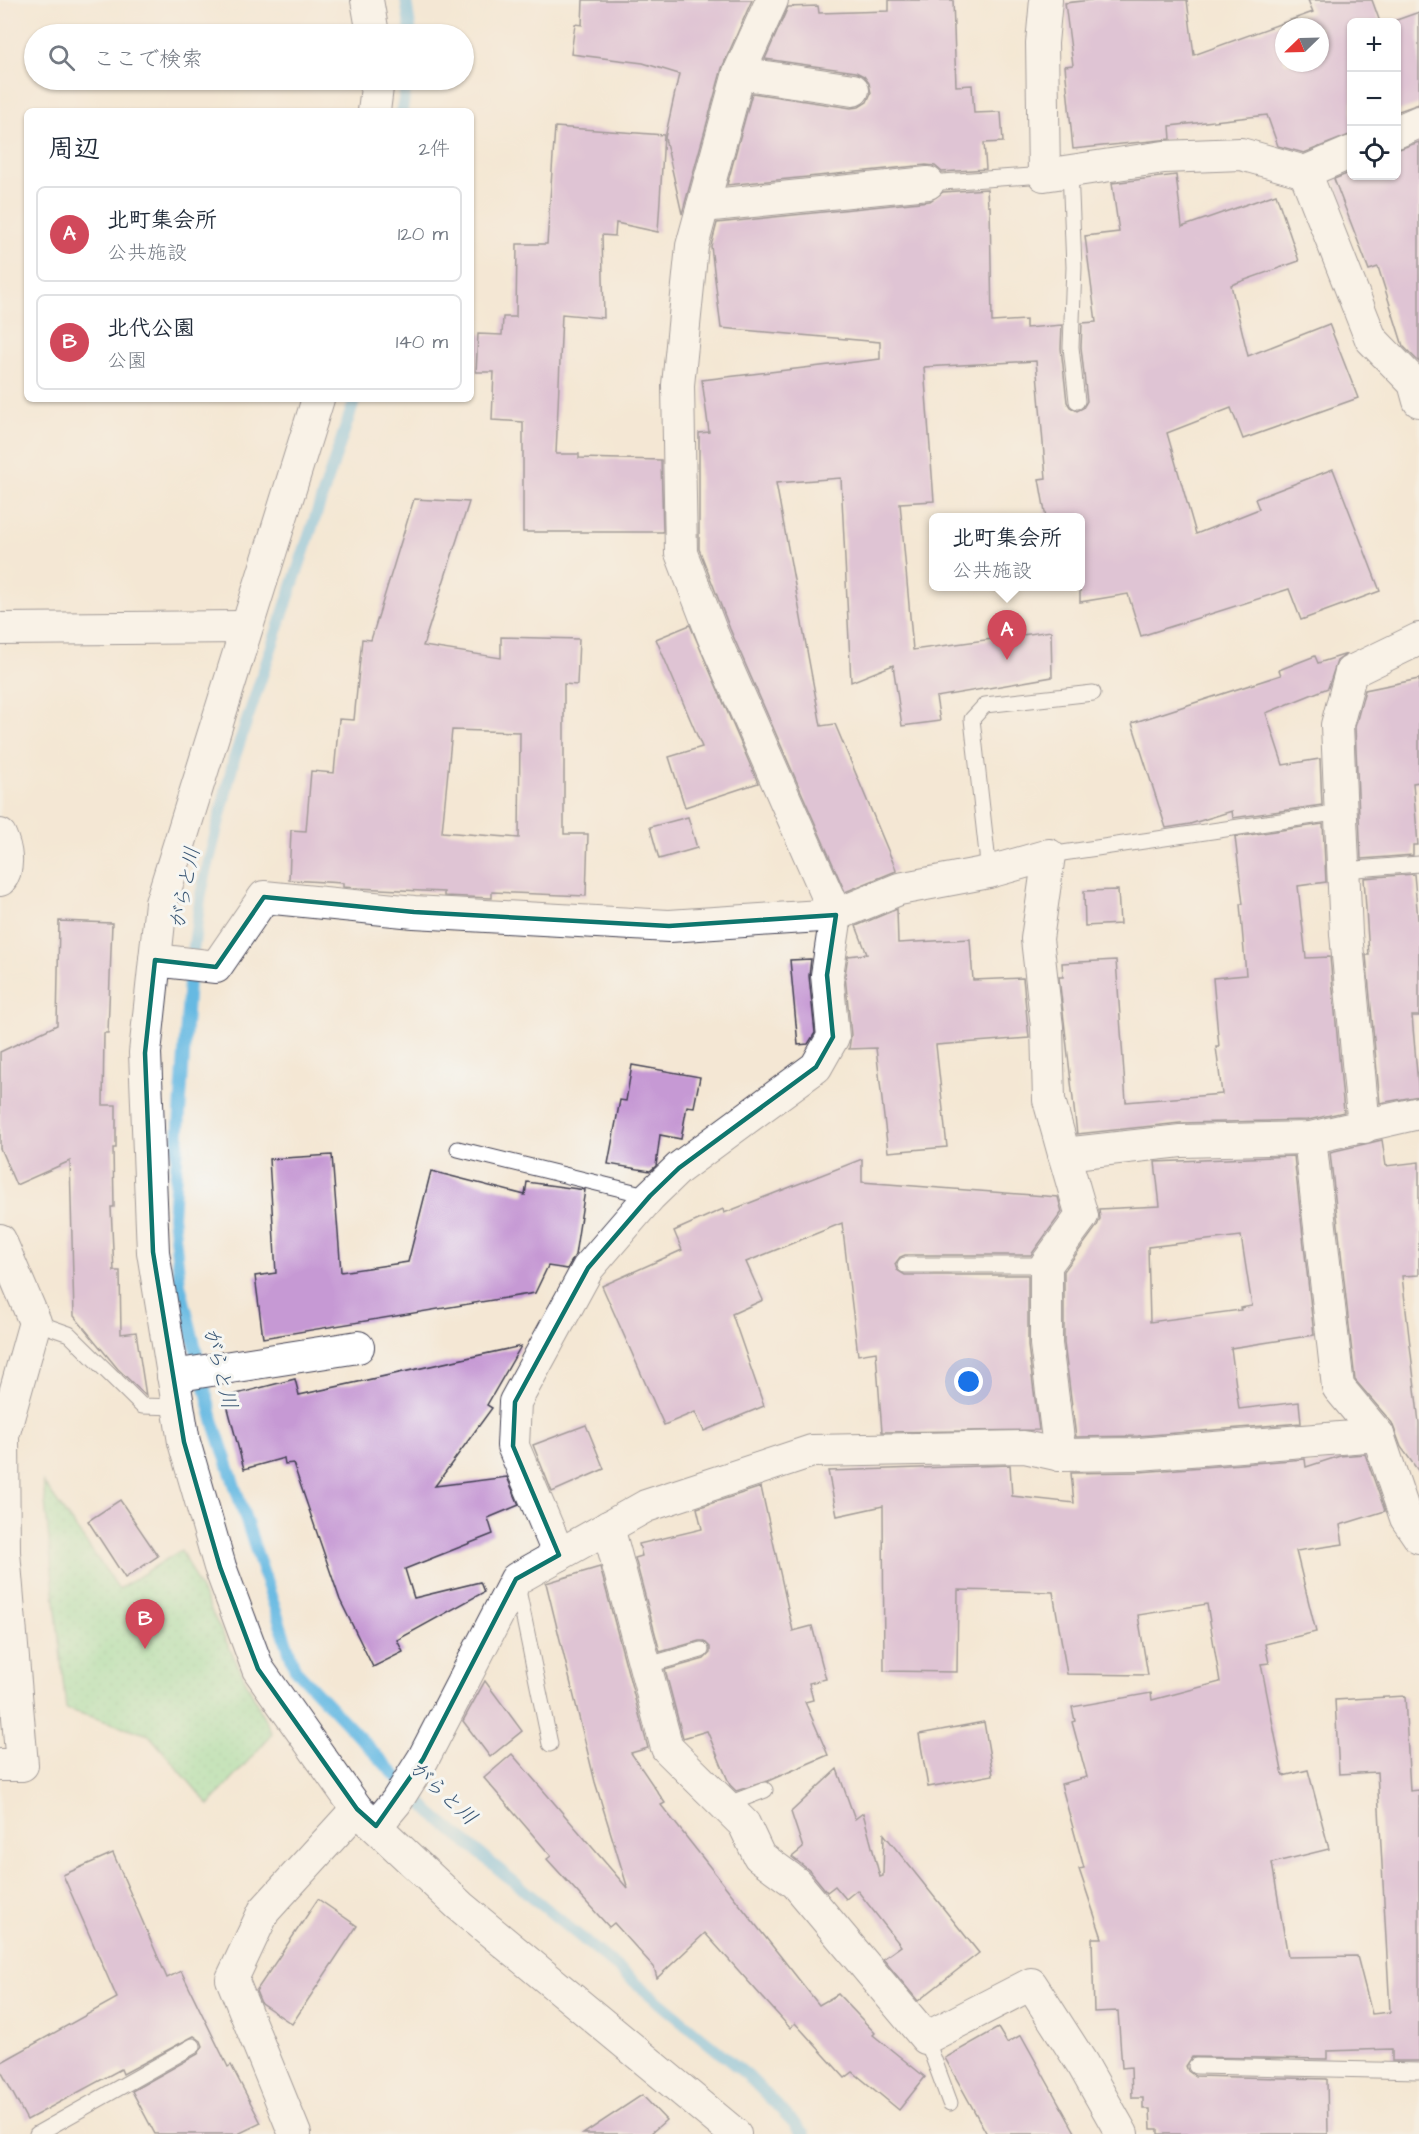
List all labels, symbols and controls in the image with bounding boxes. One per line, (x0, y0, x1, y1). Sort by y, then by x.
north arrow (1275, 18, 1329, 72)
map controls (1347, 18, 1401, 180)
button: + (1347, 18, 1401, 72)
search box (24, 24, 474, 90)
icon: search (45, 41, 78, 74)
text: ここで検索 (93, 44, 203, 75)
button: − (1347, 72, 1401, 126)
button: locate (1347, 126, 1401, 180)
text: 周辺 (48, 131, 100, 167)
text: 2件 (419, 135, 450, 163)
text: 北町集会所 (107, 205, 217, 236)
text: A (63, 220, 76, 248)
text: 120 m (398, 220, 448, 248)
text: 公共施設 (107, 239, 187, 267)
text: 北代公園 (107, 313, 195, 344)
text: B (62, 328, 77, 356)
text: 140 m (396, 328, 448, 356)
text: 公園 (107, 347, 147, 375)
popup (929, 513, 1085, 591)
text: 北町集会所 (952, 523, 1062, 554)
text: 公共施設 (952, 557, 1032, 585)
pin: A (988, 610, 1026, 660)
water label: がらと川 (163, 844, 207, 932)
water label: がらと川 (196, 1324, 244, 1412)
your location (954, 1367, 983, 1396)
pin: B (126, 1600, 164, 1649)
water label: がらと川 (402, 1754, 484, 1832)

